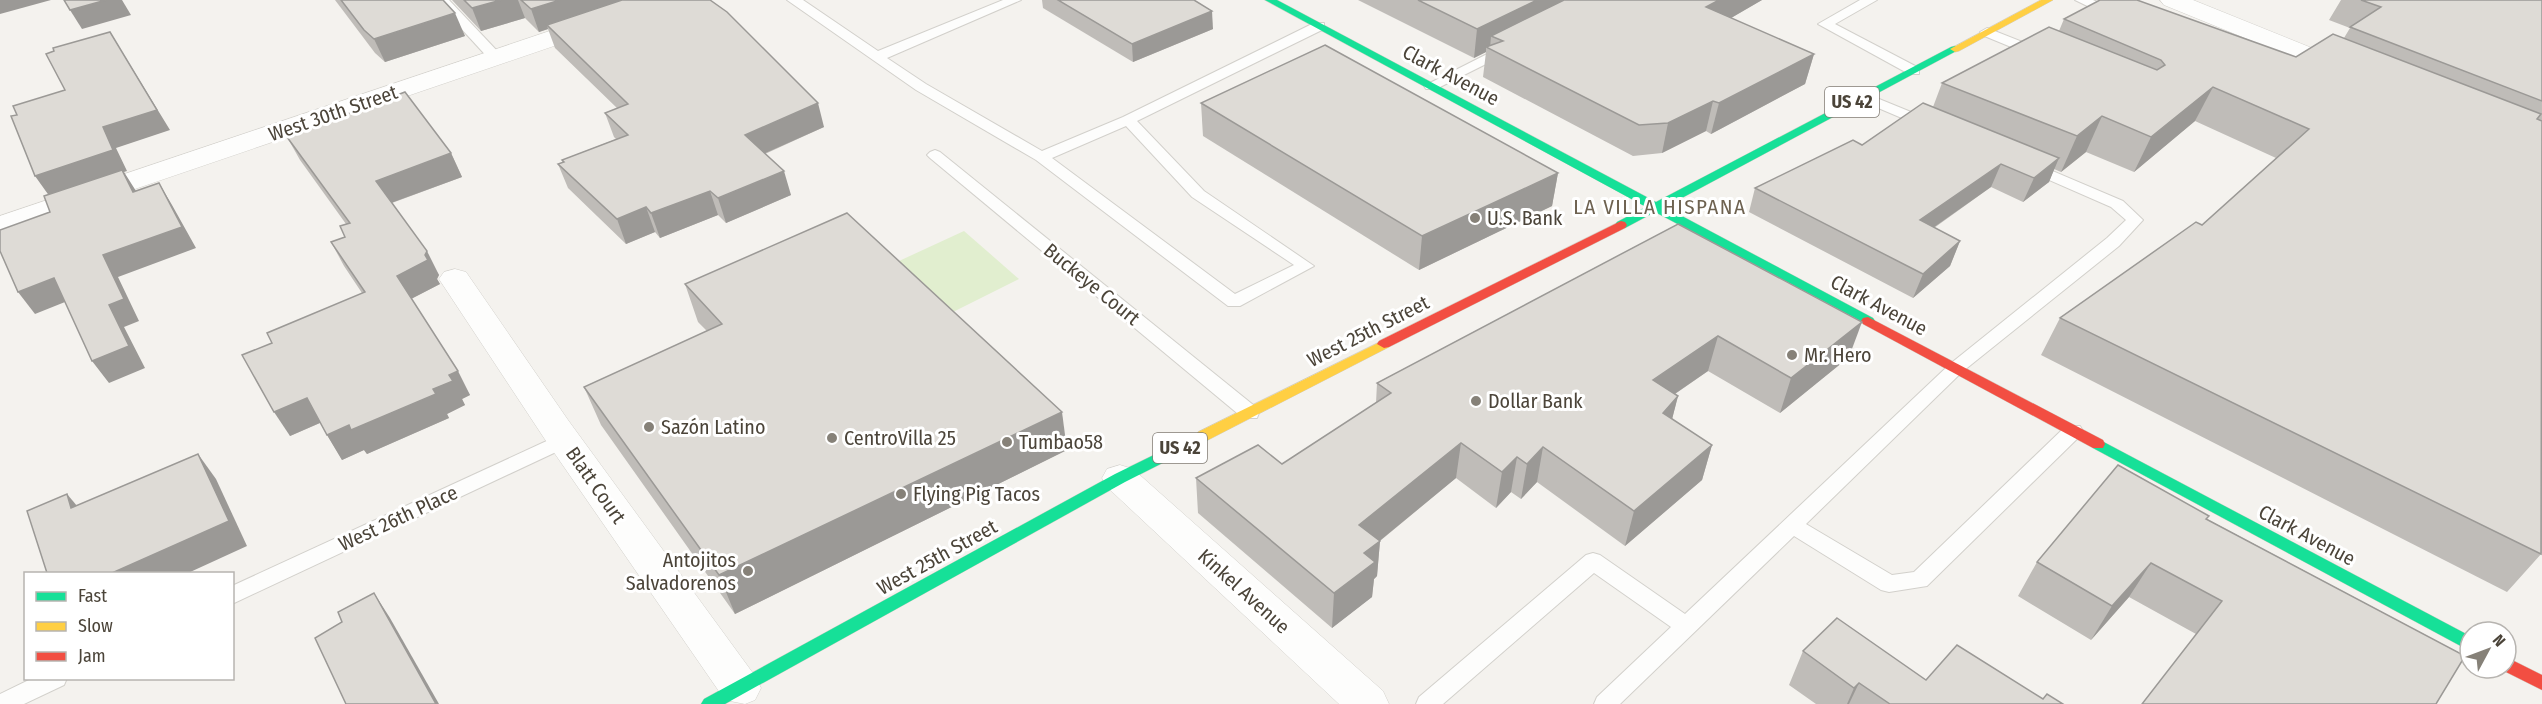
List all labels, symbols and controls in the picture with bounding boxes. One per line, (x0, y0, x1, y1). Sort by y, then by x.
street label: Clark Avenue (1399, 40, 1503, 110)
street label: West 30th Street (265, 80, 401, 146)
road number: US 42 (1825, 87, 1879, 117)
district label: LA VILLA HISPANA (1573, 194, 1747, 220)
place label: U.S. Bank (1487, 206, 1563, 230)
marker: U.S. Bank (1468, 211, 1482, 225)
street label: Buckeye Court (1039, 238, 1145, 330)
street label: Clark Avenue (1827, 270, 1931, 340)
street label: West 25th Street (1303, 290, 1433, 372)
place label: Mr. Hero (1804, 343, 1871, 367)
marker: Mr. Hero (1785, 348, 1799, 362)
place label: Dollar Bank (1488, 389, 1583, 413)
marker: Dollar Bank (1469, 394, 1483, 408)
place label: Sazón Latino (661, 415, 765, 439)
marker: Sazón Latino (642, 420, 656, 434)
place label: CentroVilla 25 (844, 426, 956, 450)
place label: Tumbao58 (1019, 430, 1103, 454)
marker: CentroVilla 25 (825, 431, 839, 445)
road number: US 42 (1153, 433, 1207, 463)
marker: Tumbao58 (1000, 435, 1014, 449)
street label: Blatt Court (561, 442, 631, 528)
street label: West 26th Place (335, 480, 461, 556)
place label: Flying Pig Tacos (913, 482, 1040, 506)
marker: Flying Pig Tacos (894, 487, 908, 501)
street label: Clark Avenue (2255, 500, 2359, 570)
street label: West 25th Street (873, 514, 1001, 600)
street label: Kinkel Avenue (1193, 544, 1295, 638)
place label: Antojitos Salvadorenos (626, 548, 736, 595)
marker: Antojitos Salvadorenos (741, 564, 755, 578)
legend (24, 572, 234, 680)
text: Fast (78, 585, 107, 607)
text: Slow (78, 615, 113, 637)
north arrow (2458, 620, 2518, 680)
text: N (2489, 631, 2509, 650)
text: Jam (78, 645, 106, 667)

